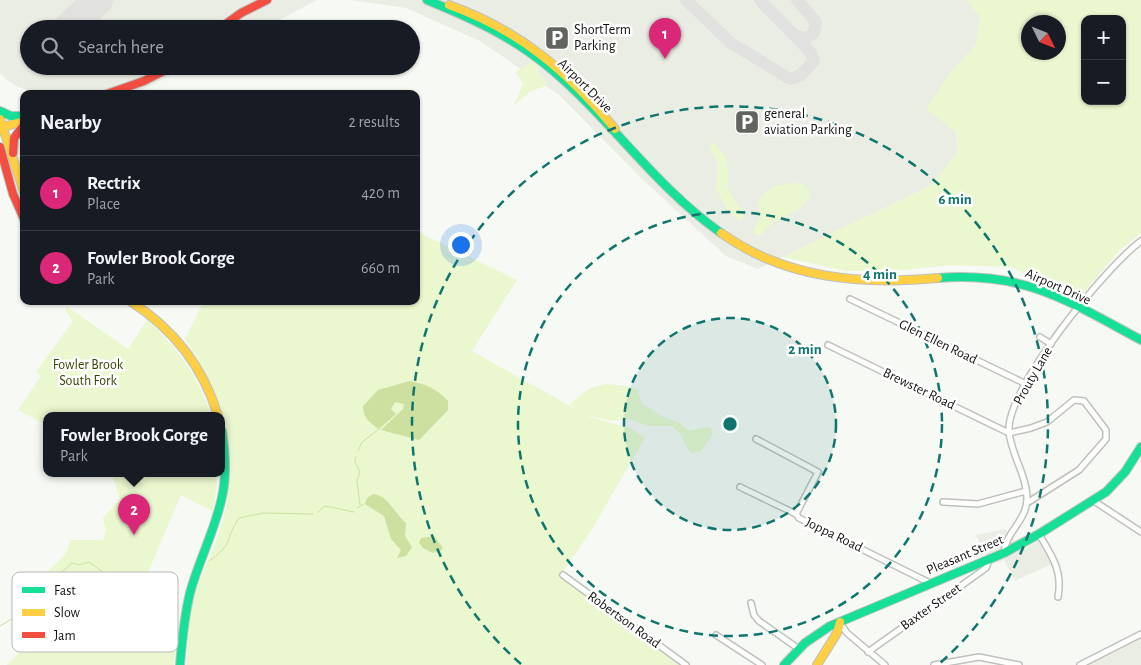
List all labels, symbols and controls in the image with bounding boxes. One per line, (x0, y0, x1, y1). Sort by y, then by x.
north arrow (1021, 15, 1066, 60)
map controls (1081, 15, 1126, 105)
button: + (1081, 15, 1126, 60)
pin: 1 (649, 18, 681, 59)
search box (20, 20, 420, 75)
place label: ShortTerm Parking (574, 23, 631, 53)
parking icon: ShortTerm Parking (544, 25, 570, 51)
icon: search (38, 34, 66, 62)
text: Search here (78, 38, 164, 57)
street label: Airport Drive (555, 56, 615, 116)
button: − (1081, 60, 1126, 105)
place label: general aviation Parking (764, 107, 852, 137)
parking icon: general aviation Parking (734, 109, 760, 135)
text: Nearby (40, 112, 101, 133)
text: 2 results (348, 114, 400, 130)
text: Rectrix (87, 174, 141, 193)
text: 1 (53, 185, 59, 201)
text: 420 m (361, 185, 400, 201)
text: 6 min (938, 192, 972, 207)
text: Place (87, 196, 120, 212)
your location (448, 232, 474, 258)
text: Fowler Brook Gorge (87, 249, 235, 268)
text: 2 (52, 260, 60, 276)
text: 660 m (361, 260, 400, 276)
street label: Airport Drive (1023, 266, 1093, 308)
text: 4 min (863, 267, 897, 282)
text: Park (87, 271, 115, 287)
street label: Glen Ellen Road (897, 317, 979, 367)
text: 2 min (788, 342, 822, 357)
street label: Prouty Lane (1011, 345, 1055, 407)
park label: Fowler Brook South Fork (53, 358, 124, 388)
street label: Brewster Road (881, 366, 957, 412)
popup (43, 412, 225, 477)
centre of rings (721, 415, 739, 433)
text: Fowler Brook Gorge (60, 426, 208, 445)
text: Park (60, 448, 88, 464)
pin: 2 (118, 494, 150, 535)
street label: Joppa Road (803, 515, 865, 555)
street label: Pleasant Street (924, 532, 1006, 577)
legend (12, 572, 178, 652)
street label: Baxter Street (898, 581, 964, 633)
text: Fast (54, 584, 76, 598)
street label: Robertson Road (585, 589, 663, 651)
text: Slow (54, 606, 81, 620)
text: Jam (54, 629, 76, 643)

